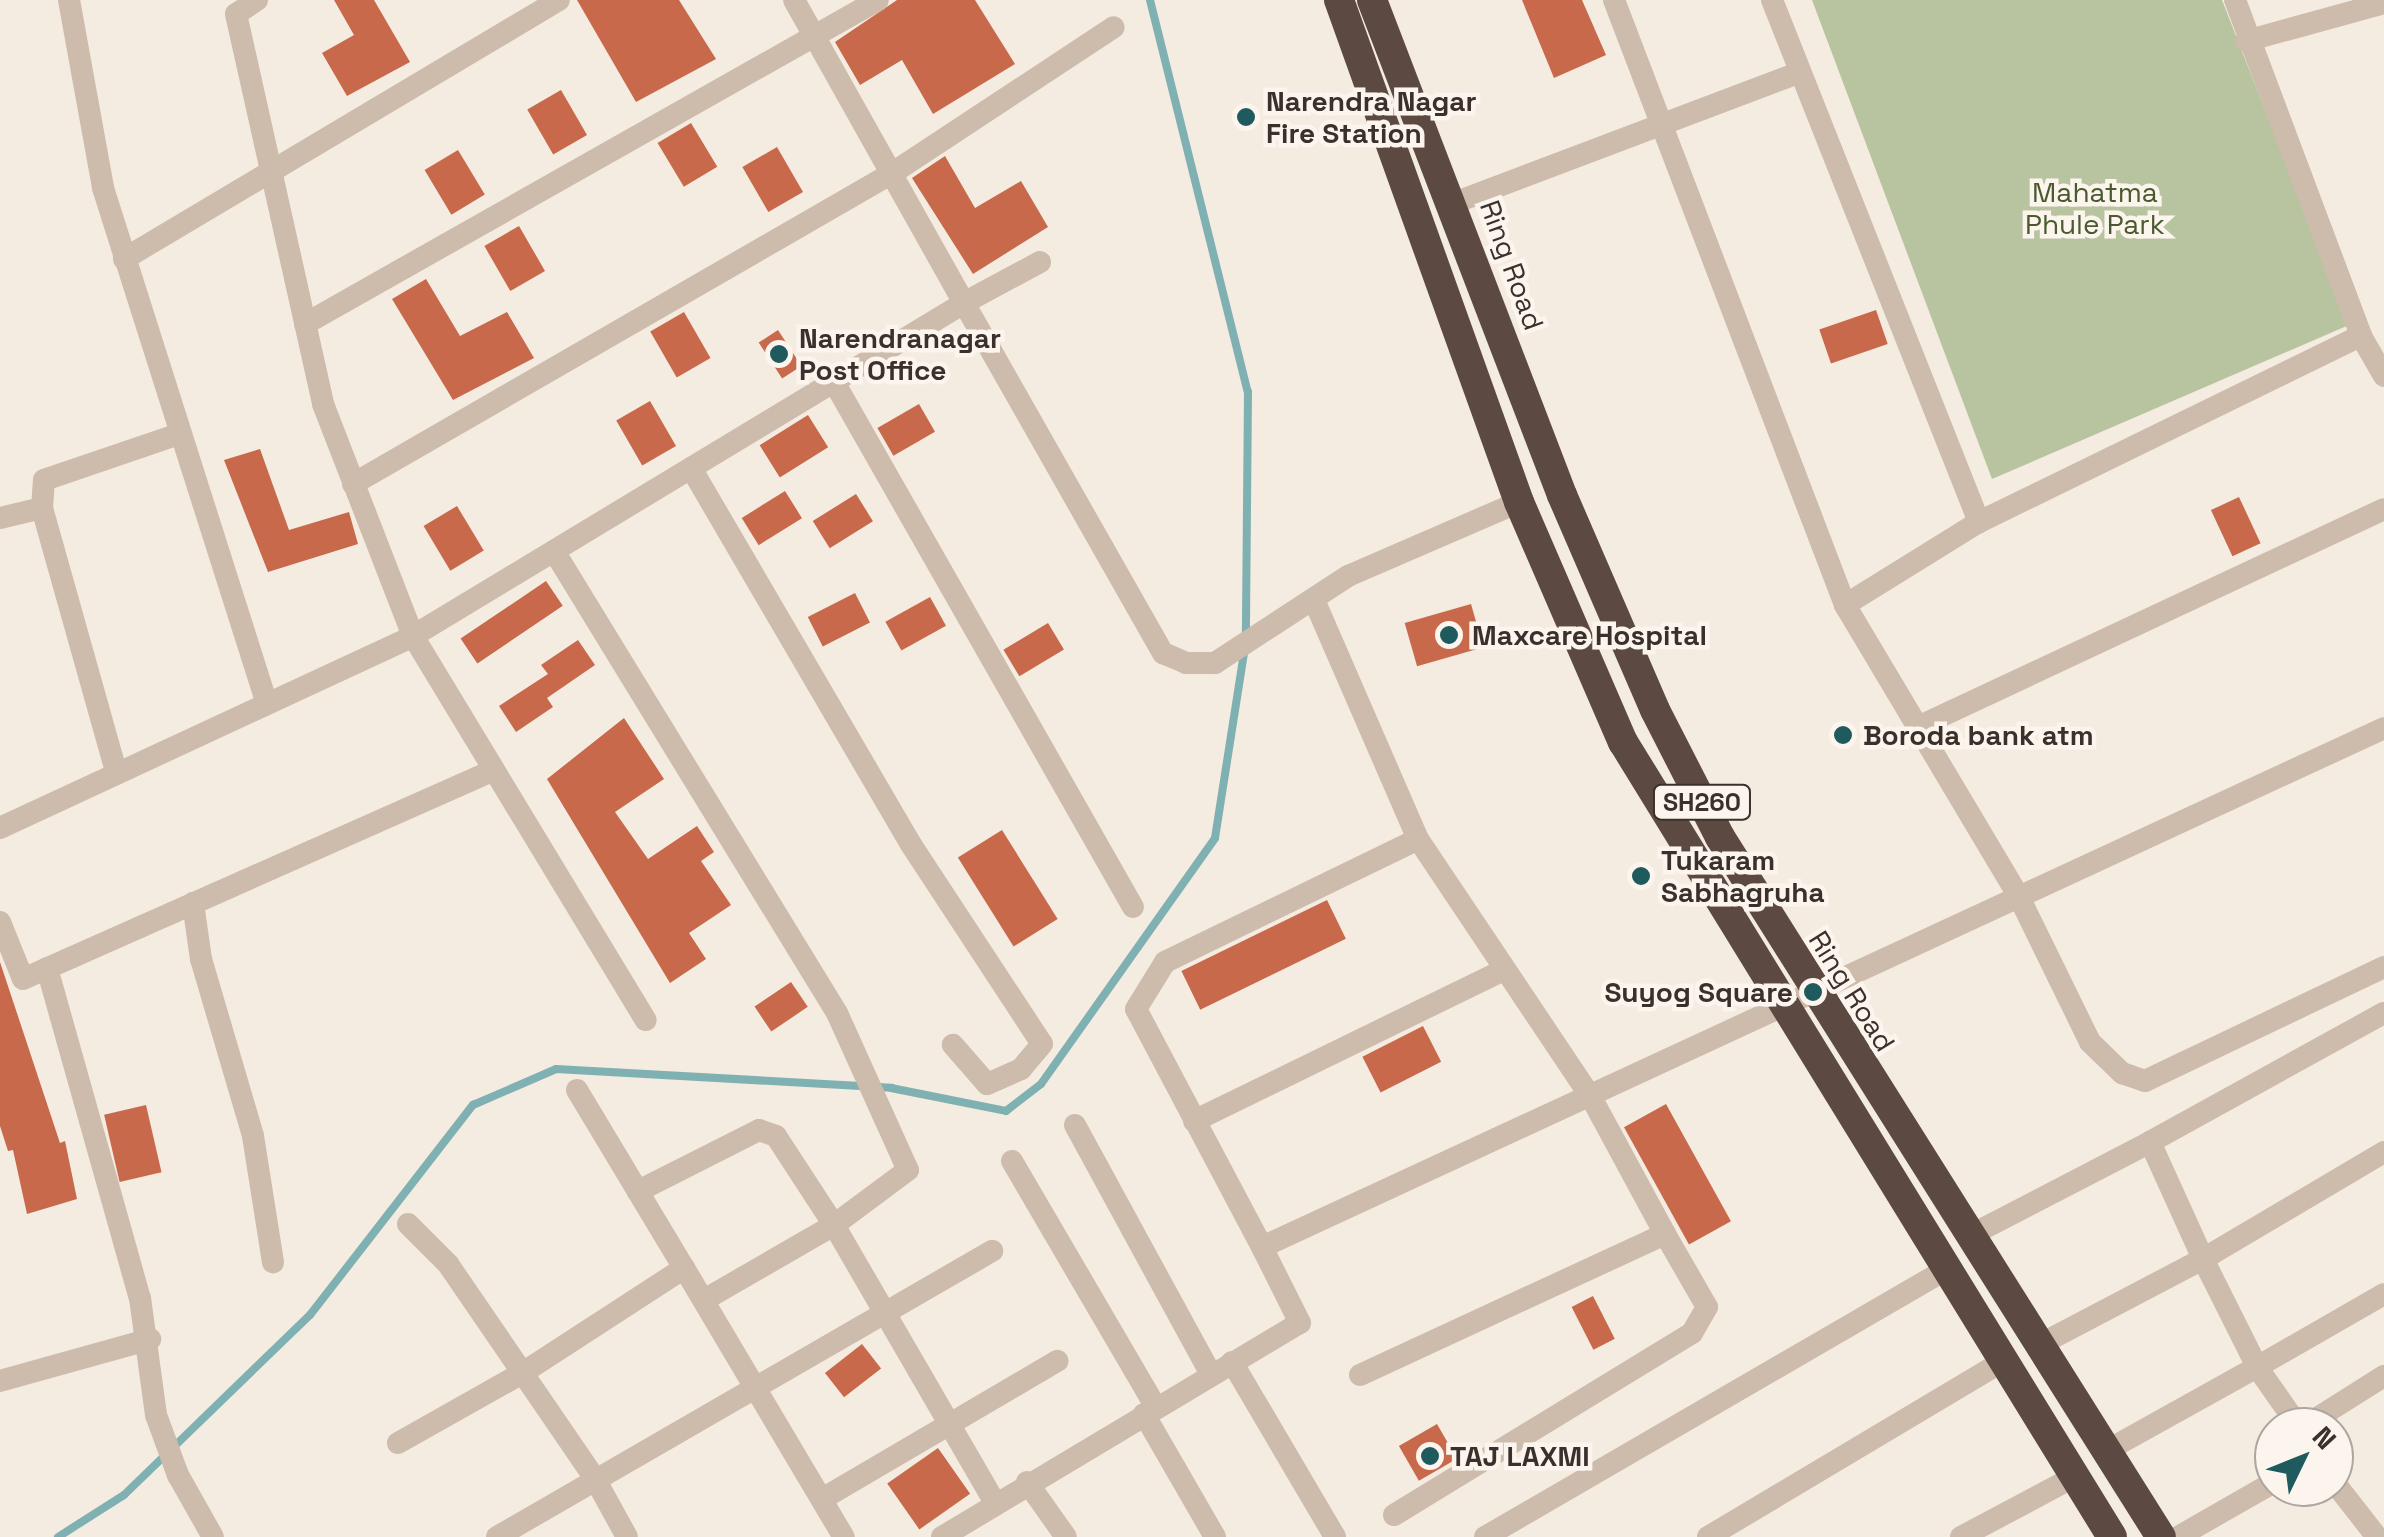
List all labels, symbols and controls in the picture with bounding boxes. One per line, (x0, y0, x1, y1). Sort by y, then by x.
place label: Narendra Nagar Fire Station (1266, 84, 1477, 150)
marker: Narendra Nagar Fire Station (1235, 106, 1257, 128)
park label: Mahatma Phule Park (2025, 175, 2165, 241)
street label: Ring Road (1473, 196, 1551, 334)
place label: Narendranagar Post Office (799, 321, 1001, 387)
marker: Narendranagar Post Office (768, 343, 790, 365)
place label: Maxcare Hospital (1472, 618, 1707, 652)
marker: Maxcare Hospital (1436, 622, 1462, 648)
place label: Boroda bank atm (1863, 718, 2094, 752)
marker: Boroda bank atm (1832, 724, 1854, 746)
road number: SH260 (1652, 782, 1752, 822)
place label: Tukaram Sabhagruha (1661, 843, 1825, 909)
marker: Tukaram Sabhagruha (1630, 865, 1652, 887)
street label: Ring Road (1802, 925, 1902, 1057)
place label: Suyog Square (1604, 975, 1793, 1009)
marker: Suyog Square (1802, 981, 1824, 1003)
north arrow (2254, 1407, 2354, 1507)
text: N (2305, 1419, 2344, 1457)
place label: TAJ LAXMI (1450, 1439, 1590, 1473)
marker: TAJ LAXMI (1419, 1445, 1441, 1467)

